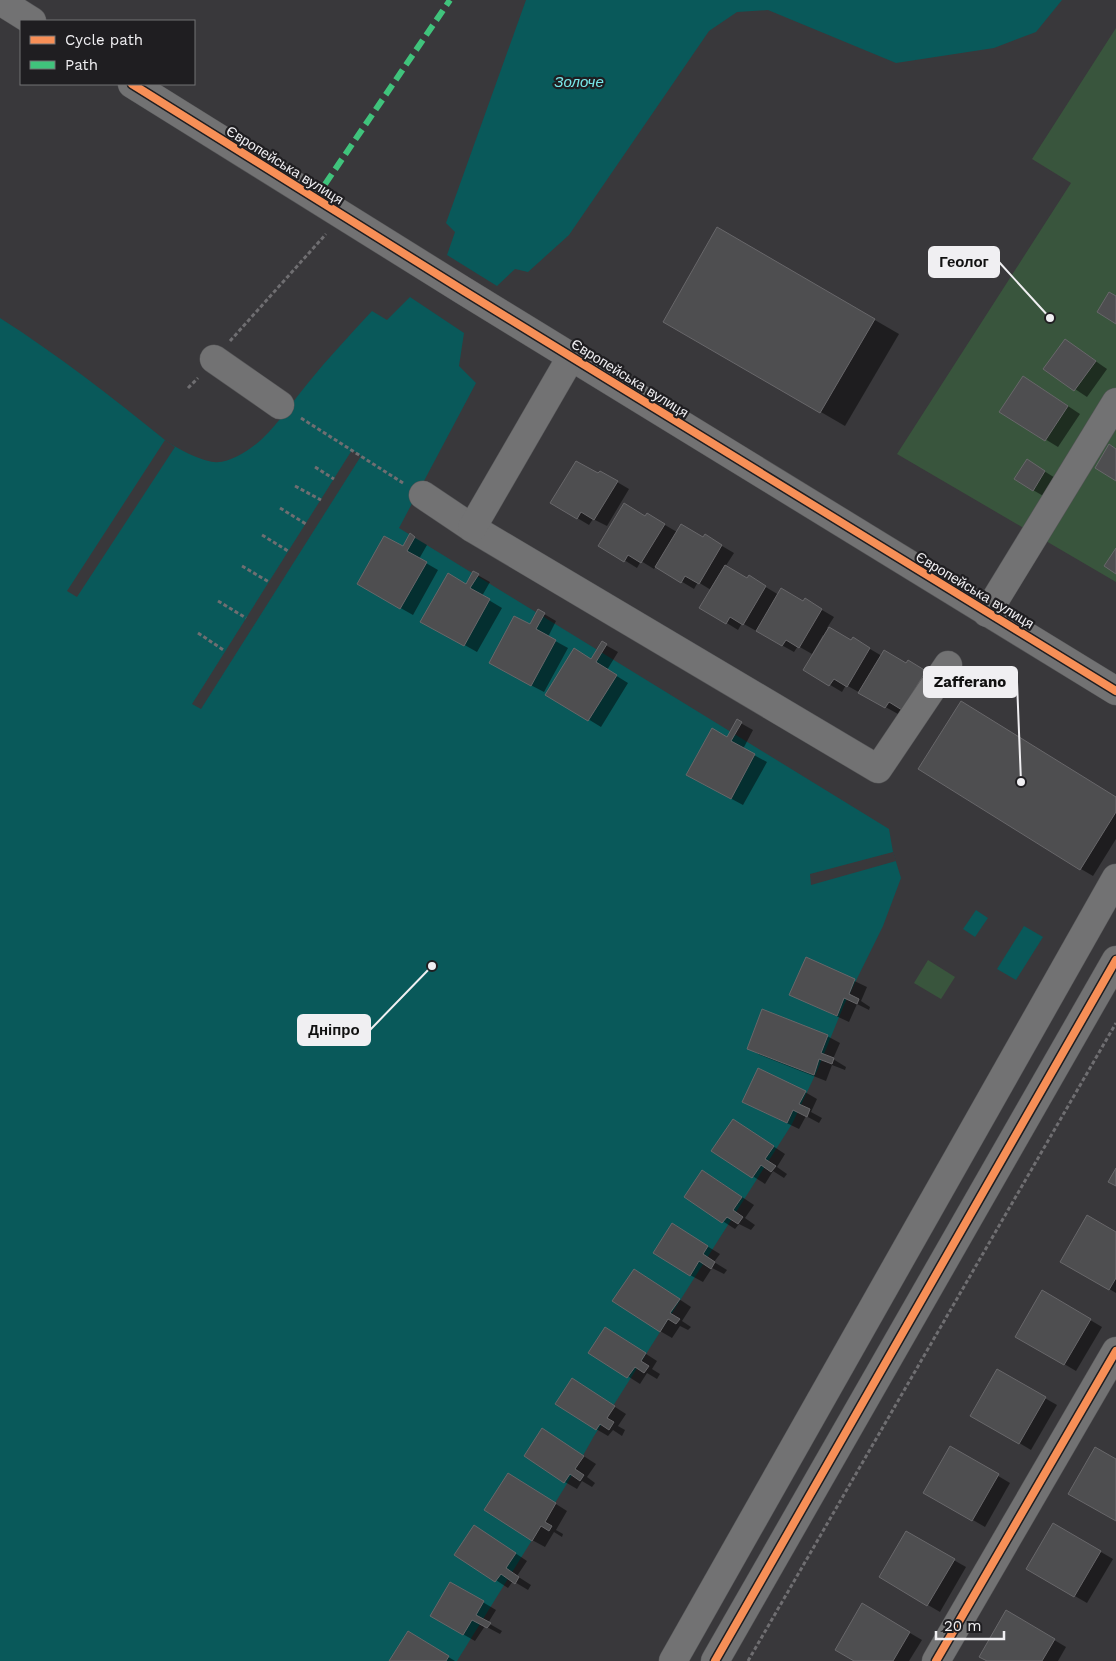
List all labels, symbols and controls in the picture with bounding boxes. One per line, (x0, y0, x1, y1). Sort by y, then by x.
legend (20, 20, 195, 85)
text: Cycle path (65, 31, 143, 49)
text: Path (65, 56, 98, 74)
water label: Золоче (554, 73, 604, 91)
street label: Європейська вулиця (224, 122, 346, 208)
callout: Геолог (929, 247, 999, 277)
text: Геолог (939, 253, 989, 271)
street label: Європейська вулиця (569, 335, 691, 421)
street label: Європейська вулиця (913, 548, 1037, 632)
callout: Zafferano (924, 667, 1017, 697)
text: Zafferano (934, 673, 1006, 691)
callout: Дніпро (298, 1015, 370, 1045)
text: Дніпро (308, 1021, 360, 1039)
scale bar (936, 1608, 1004, 1640)
text: 20 m (944, 1617, 982, 1635)

